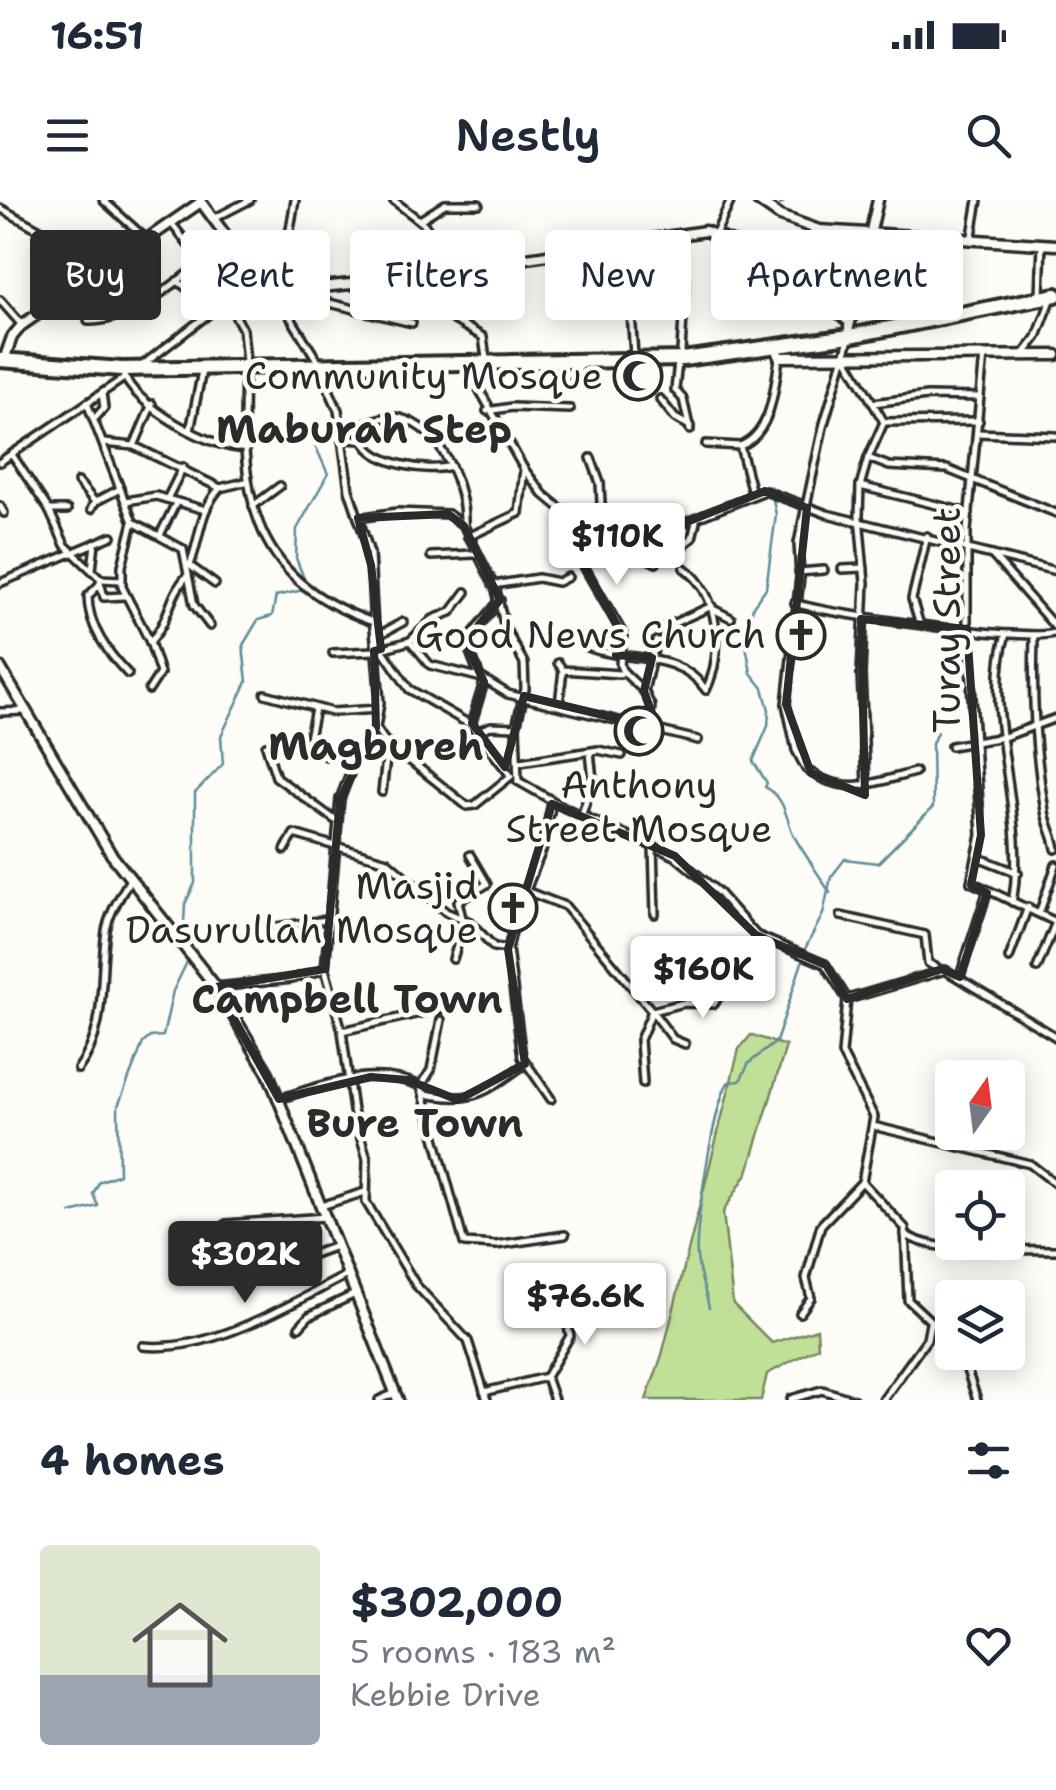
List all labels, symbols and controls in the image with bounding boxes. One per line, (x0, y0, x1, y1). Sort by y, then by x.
text: 16:51 (50, 10, 144, 61)
text: Nestly (455, 105, 601, 165)
icon: menu (40, 108, 95, 163)
icon: search (961, 108, 1016, 163)
chip: Buy (30, 230, 161, 320)
chip: Rent (181, 230, 330, 320)
chip: Filters (350, 230, 525, 320)
chip: New (545, 230, 691, 320)
chip: Apartment (711, 230, 963, 320)
place label: Community Mosque (244, 350, 603, 401)
mosque icon: Community Mosque (612, 350, 664, 402)
district label: Maburah Step (216, 402, 512, 456)
pin: $110K (547, 503, 687, 588)
street label: Turay Street (921, 507, 972, 733)
text: $110K (571, 514, 663, 557)
place label: Good News Church (415, 609, 766, 660)
church icon: Good News Church (775, 609, 827, 661)
mosque icon: Anthony Street Mosque (613, 705, 665, 757)
district label: Magbureh (268, 719, 484, 773)
place label: Anthony Street Mosque (505, 759, 773, 854)
place label: Masjid Dasurullah Mosque (126, 860, 478, 955)
church icon: Masjid Dasurullah Mosque (487, 882, 539, 934)
pin: $160K (633, 936, 773, 1021)
text: $160K (652, 947, 754, 990)
district label: Campbell Town (191, 972, 503, 1026)
north arrow (935, 1060, 1025, 1150)
map controls (935, 1060, 1025, 1370)
district label: Bure Town (307, 1096, 523, 1150)
button: locate (935, 1170, 1025, 1260)
pin: $302K (175, 1221, 315, 1306)
text: $302K (190, 1232, 300, 1275)
pin: $76.6K (504, 1263, 666, 1348)
text: $76.6K (526, 1274, 644, 1317)
button: layers (935, 1280, 1025, 1370)
text: 4 homes (40, 1432, 225, 1488)
icon: filters (961, 1433, 1016, 1488)
text: $302,000 (350, 1574, 563, 1630)
icon: home (120, 1585, 240, 1705)
icon: heart (961, 1618, 1016, 1673)
text: 5 rooms · 183 m² (350, 1630, 616, 1673)
text: Kebbie Drive (350, 1673, 541, 1716)

